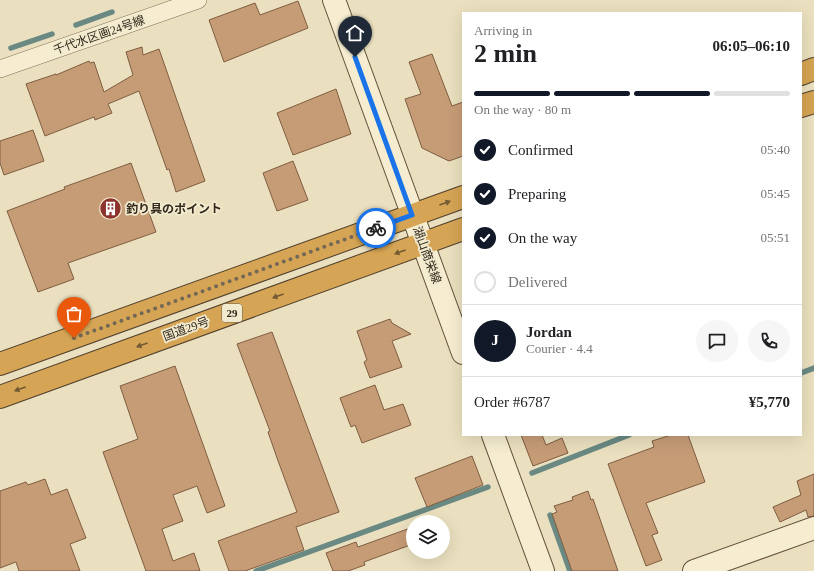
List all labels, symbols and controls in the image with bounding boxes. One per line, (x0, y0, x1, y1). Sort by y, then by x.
street label: 千代水区画24号線 (51, 13, 147, 57)
pin (338, 16, 372, 57)
icon: home (344, 22, 366, 44)
text: Arriving in (474, 23, 532, 38)
text: 06:05–06:10 (713, 38, 790, 54)
text: 2 min (474, 39, 537, 68)
text: On the way · 80 m (474, 102, 571, 117)
icon: check (474, 139, 496, 161)
text: Confirmed (508, 142, 573, 158)
text: 05:40 (760, 142, 790, 157)
icon: check (474, 183, 496, 205)
text: Preparing (508, 186, 566, 202)
text: 05:45 (760, 186, 790, 201)
building icon: 釣り具のポイント (97, 196, 123, 222)
one-way arrow (439, 200, 451, 206)
place label: 釣り具のポイント (126, 202, 222, 216)
courier (356, 208, 396, 248)
icon: bike (365, 217, 387, 239)
street label: 湖山商栄線 (410, 224, 444, 286)
icon: check (474, 227, 496, 249)
text: On the way (508, 230, 577, 246)
text: 05:51 (760, 230, 790, 245)
one-way arrow (394, 249, 406, 255)
text: Delivered (508, 274, 567, 290)
one-way arrow (271, 293, 283, 299)
pin (57, 297, 91, 338)
icon: bag (63, 303, 85, 325)
road number: 29 (222, 304, 242, 322)
street label: 国道29号 (161, 314, 211, 344)
button: chat (696, 320, 738, 362)
button: phone (748, 320, 790, 362)
text: Jordan (526, 324, 572, 340)
text: J (491, 332, 499, 348)
text: Courier · 4.4 (526, 341, 593, 356)
one-way arrow (136, 342, 148, 348)
one-way arrow (14, 387, 26, 393)
text: Order #6787 (474, 394, 550, 410)
text: ¥5,770 (749, 394, 790, 410)
map controls (406, 515, 450, 559)
button: layers (406, 515, 450, 559)

